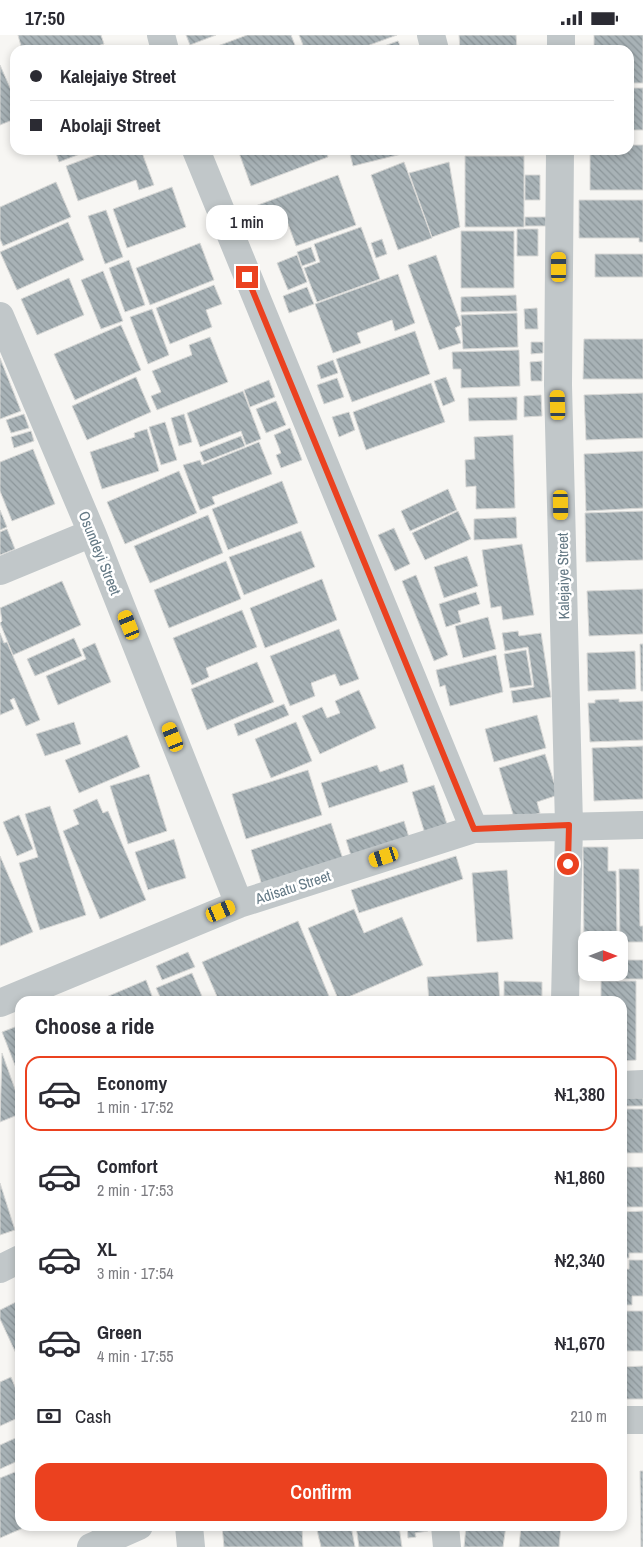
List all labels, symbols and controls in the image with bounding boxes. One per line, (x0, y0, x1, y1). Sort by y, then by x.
text: 17:50 (25, 5, 65, 31)
text: Kalejaiye Street (60, 63, 176, 89)
text: Abolaji Street (60, 112, 160, 138)
callout: 1 min (206, 205, 288, 239)
text: 1 min (230, 211, 264, 233)
car (551, 252, 566, 282)
route end (236, 266, 258, 288)
car (549, 390, 566, 420)
car (553, 490, 568, 520)
street label: Osundeyi Street (74, 508, 127, 599)
street label: Kalejaiye Street (552, 532, 574, 620)
car (116, 608, 141, 642)
car (160, 720, 185, 754)
car (367, 845, 400, 869)
route start (557, 853, 579, 875)
street label: Adisatu Street (252, 865, 334, 909)
car (204, 898, 237, 924)
north arrow (578, 931, 628, 981)
map controls (578, 931, 628, 981)
text: Choose a ride (35, 1011, 154, 1041)
text: Economy (97, 1070, 167, 1096)
icon: car (37, 1071, 82, 1116)
text: ₦1,380 (555, 1081, 605, 1107)
text: 1 min · 17:52 (97, 1096, 174, 1118)
text: Comfort (97, 1153, 158, 1179)
icon: car (37, 1154, 82, 1199)
text: ₦1,860 (555, 1164, 605, 1190)
text: 2 min · 17:53 (97, 1179, 174, 1201)
text: XL (97, 1236, 117, 1262)
icon: car (37, 1237, 82, 1282)
text: ₦2,340 (555, 1247, 605, 1273)
text: 3 min · 17:54 (97, 1262, 174, 1284)
text: Green (97, 1319, 142, 1345)
icon: car (37, 1320, 82, 1365)
text: ₦1,670 (555, 1330, 605, 1356)
text: 4 min · 17:55 (97, 1345, 174, 1367)
icon: cash (35, 1402, 63, 1430)
text: Cash (75, 1403, 111, 1429)
text: 210 m (571, 1405, 607, 1427)
button: Confirm (35, 1463, 607, 1521)

